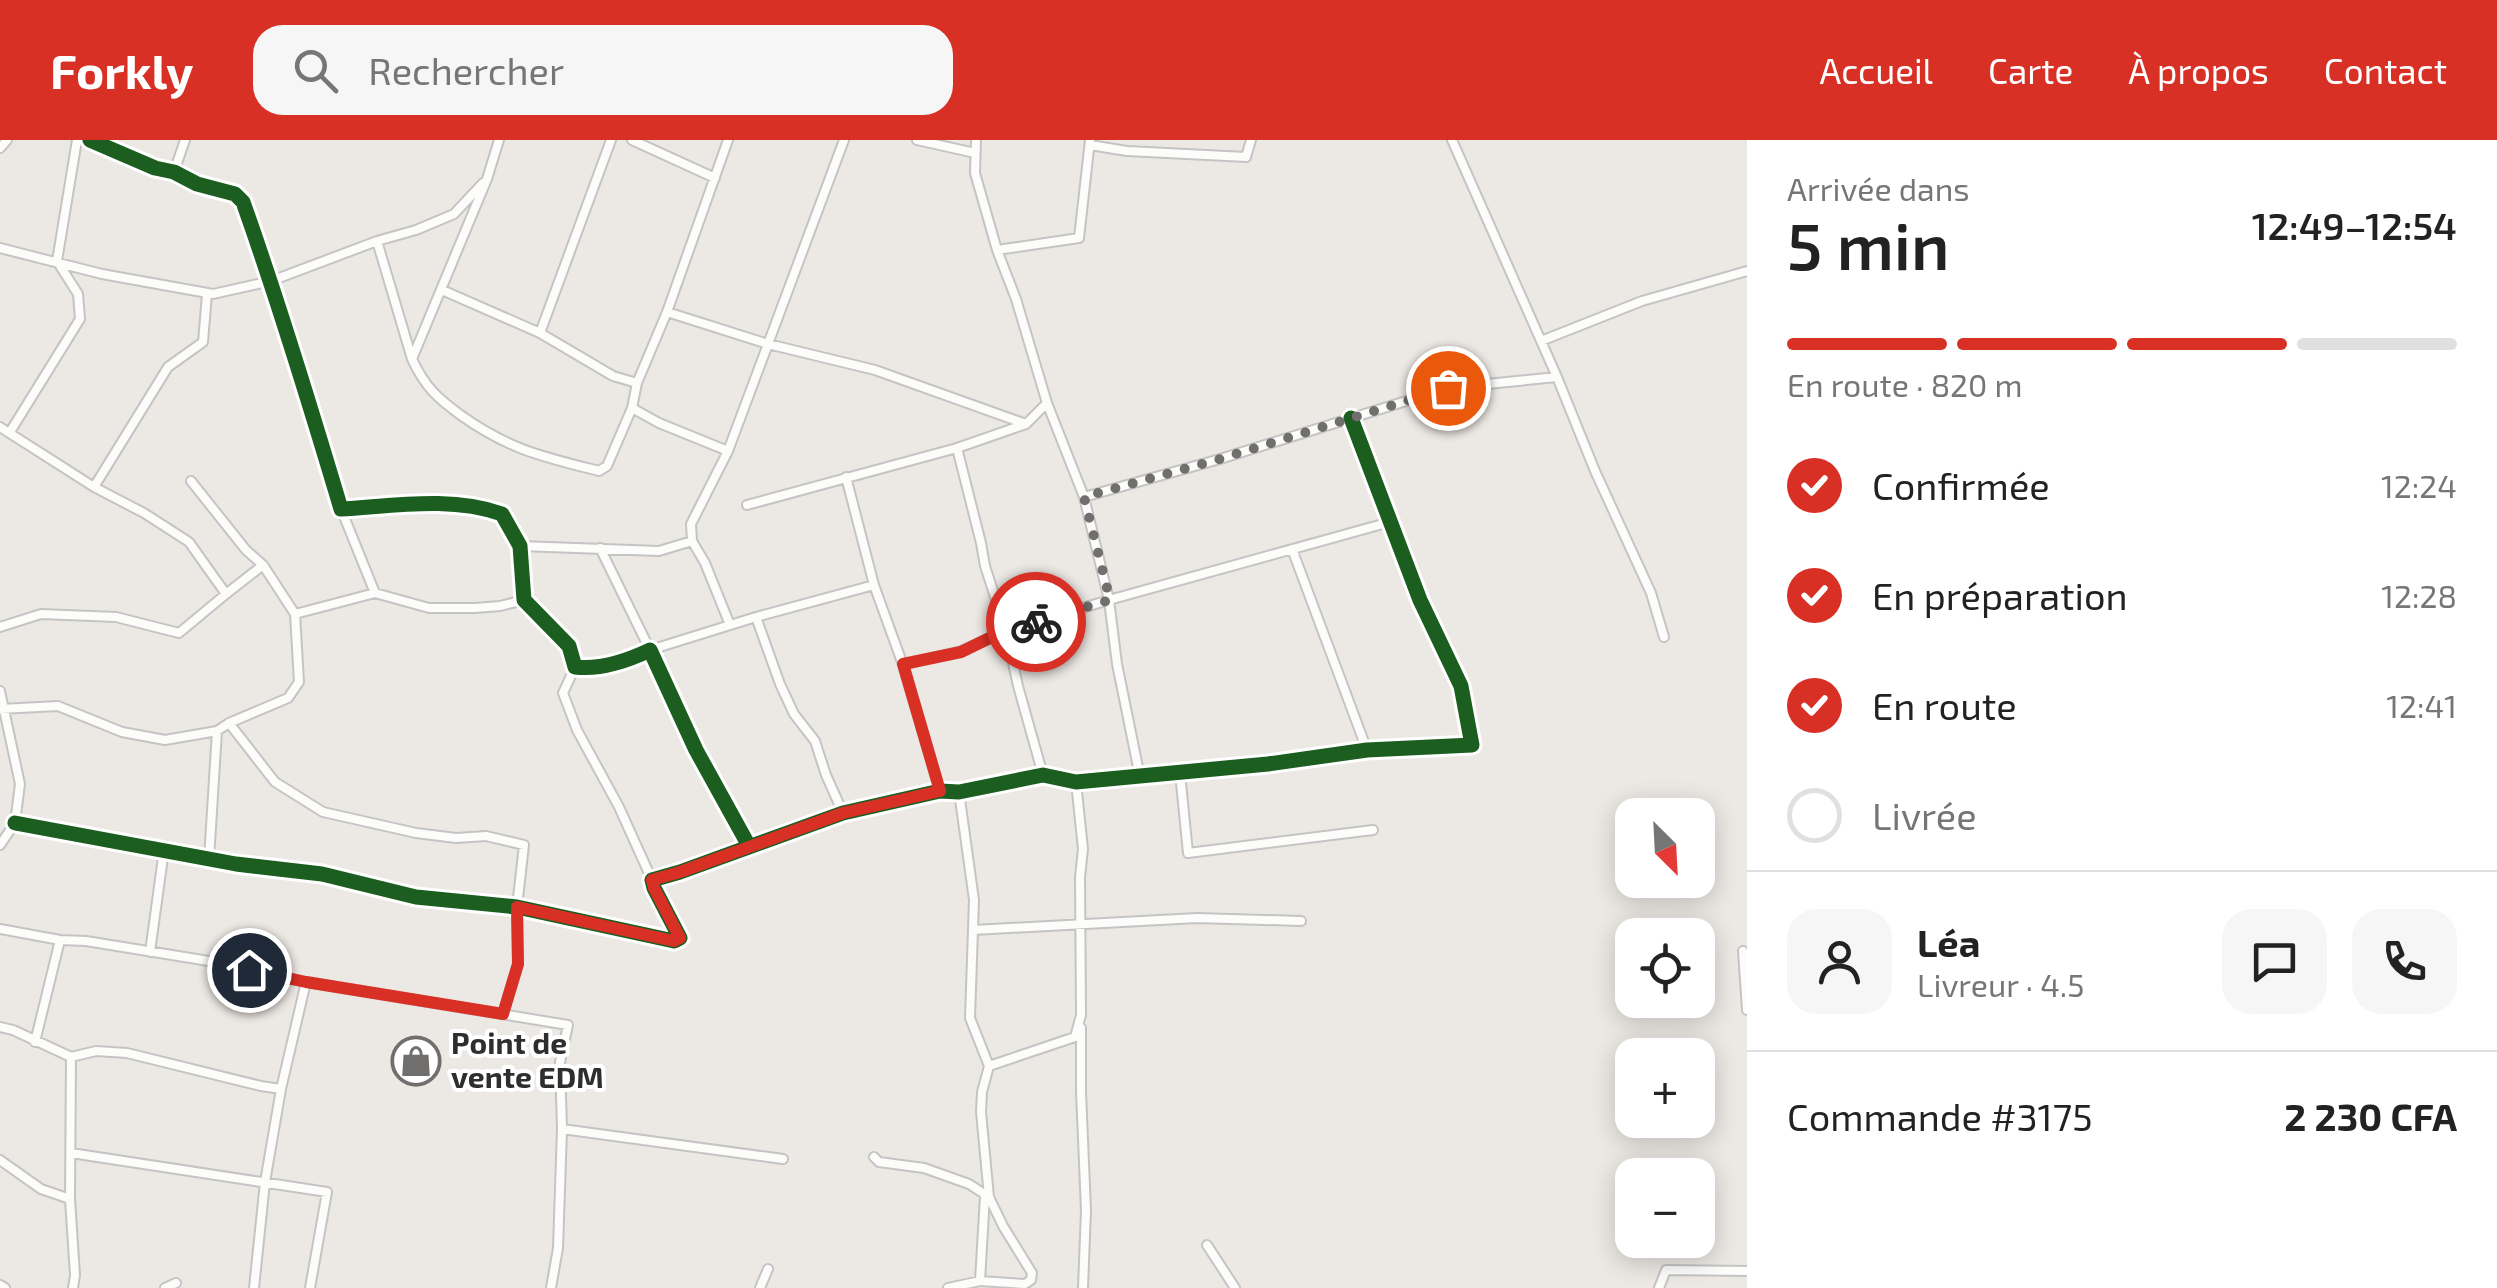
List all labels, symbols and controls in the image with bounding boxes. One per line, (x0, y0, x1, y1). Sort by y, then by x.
search box (253, 25, 953, 115)
text: Forkly (50, 41, 193, 99)
icon: search (288, 43, 343, 98)
text: Rechercher (368, 47, 564, 93)
text: Accueil (1819, 49, 1933, 91)
text: Carte (1988, 49, 2073, 91)
text: À propos (2128, 49, 2269, 91)
text: Contact (2324, 49, 2447, 91)
text: Arrivée dans (1787, 169, 1970, 207)
text: 12:49–12:54 (2252, 202, 2457, 248)
text: 5 min (1787, 205, 1950, 283)
pin (1406, 346, 1491, 431)
icon: bag (1421, 361, 1476, 416)
text: En route · 820 m (1787, 365, 2023, 403)
icon: check (1787, 458, 1842, 513)
text: Confirmée (1872, 462, 2050, 508)
text: 12:24 (2381, 466, 2457, 504)
icon: check (1787, 568, 1842, 623)
courier (986, 572, 1086, 672)
text: En préparation (1872, 572, 2128, 618)
text: 12:28 (2381, 576, 2457, 614)
icon: bike (1009, 595, 1064, 650)
icon: check (1787, 678, 1842, 733)
text: En route (1872, 682, 2017, 728)
text: 12:41 (2386, 686, 2457, 724)
text: Livrée (1872, 792, 1977, 838)
north arrow (1615, 798, 1715, 898)
map controls (1615, 798, 1715, 1258)
button: person (1787, 909, 1892, 1014)
button: chat (2222, 909, 2327, 1014)
button: phone (2352, 909, 2457, 1014)
button: locate (1615, 918, 1715, 1018)
text: Léa (1917, 919, 1980, 965)
pin (207, 928, 292, 1013)
icon: home (222, 943, 277, 998)
text: Livreur · 4.5 (1917, 965, 2084, 1003)
place label: Point de vente EDM (451, 1024, 604, 1094)
shop icon: Point de vente EDM (390, 1035, 442, 1087)
button: + (1615, 1038, 1715, 1138)
text: Commande #3175 (1787, 1093, 2093, 1139)
text: 2 230 CFA (2284, 1093, 2457, 1139)
button: − (1615, 1158, 1715, 1258)

